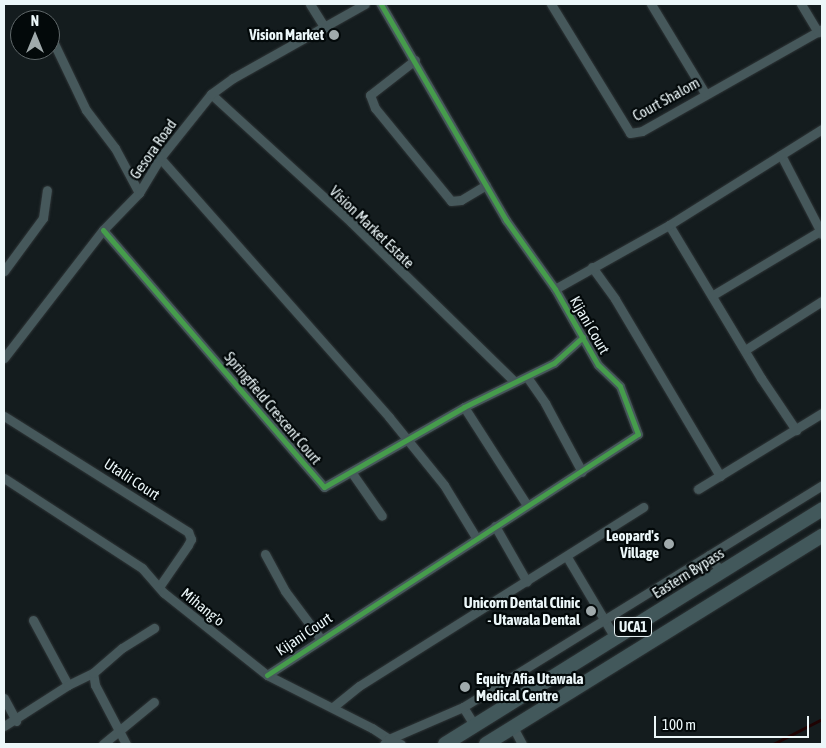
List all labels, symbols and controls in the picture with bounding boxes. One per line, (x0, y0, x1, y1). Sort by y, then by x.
north arrow (10, 10, 60, 60)
text: N (31, 13, 39, 29)
place label: Vision Market (249, 26, 324, 44)
marker: Vision Market (328, 29, 340, 41)
street label: Court Shalom (629, 73, 703, 125)
street label: Gesora Road (126, 116, 180, 182)
street label: Vision Market Estate (326, 182, 418, 272)
street label: Kijani Court (566, 293, 614, 357)
street label: Springfield Crescent Court (221, 348, 325, 468)
street label: Utalii Court (101, 454, 163, 504)
place label: Leopard's Village (606, 526, 659, 561)
marker: Leopard's Village (663, 538, 675, 550)
street label: Eastern Bypass (649, 544, 727, 602)
street label: Mihang'o (178, 584, 228, 630)
place label: Unicorn Dental Clinic - Utawala Dental (464, 593, 580, 628)
marker: Unicorn Dental Clinic - Utawala Dental (584, 604, 598, 618)
street label: Kijani Court (273, 609, 335, 659)
road number: UCA1 (613, 616, 653, 638)
place label: Equity Afia Utawala Medical Centre (476, 669, 584, 704)
marker: Equity Afia Utawala Medical Centre (458, 680, 472, 694)
scale bar (656, 706, 811, 738)
text: 100 m (662, 716, 696, 733)

